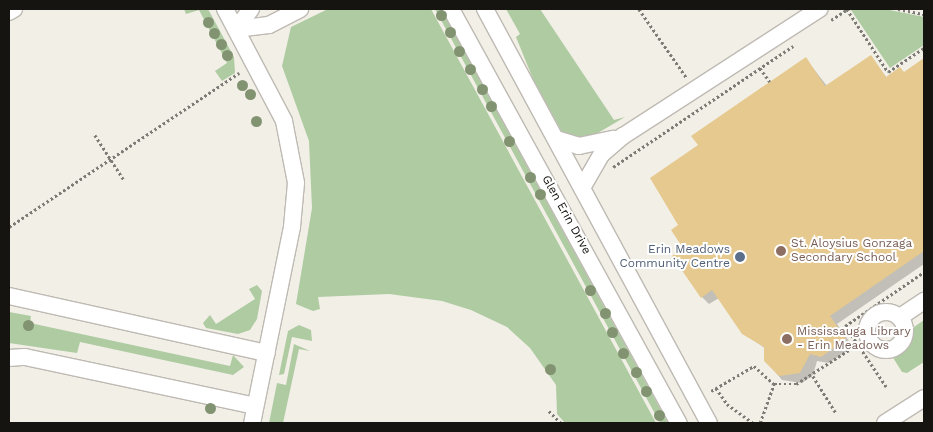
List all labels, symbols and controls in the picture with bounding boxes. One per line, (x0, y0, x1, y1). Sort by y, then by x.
street label: Glen Erin Drive (538, 173, 594, 257)
place label: St. Aloysius Gonzaga Secondary School (791, 237, 913, 265)
place label: Erin Meadows Community Centre (619, 243, 730, 271)
marker: St. Aloysius Gonzaga Secondary School (775, 245, 787, 257)
marker: Erin Meadows Community Centre (734, 251, 746, 263)
place label: Mississauga Library - Erin Meadows (797, 325, 911, 353)
marker: Mississauga Library - Erin Meadows (781, 333, 793, 345)

